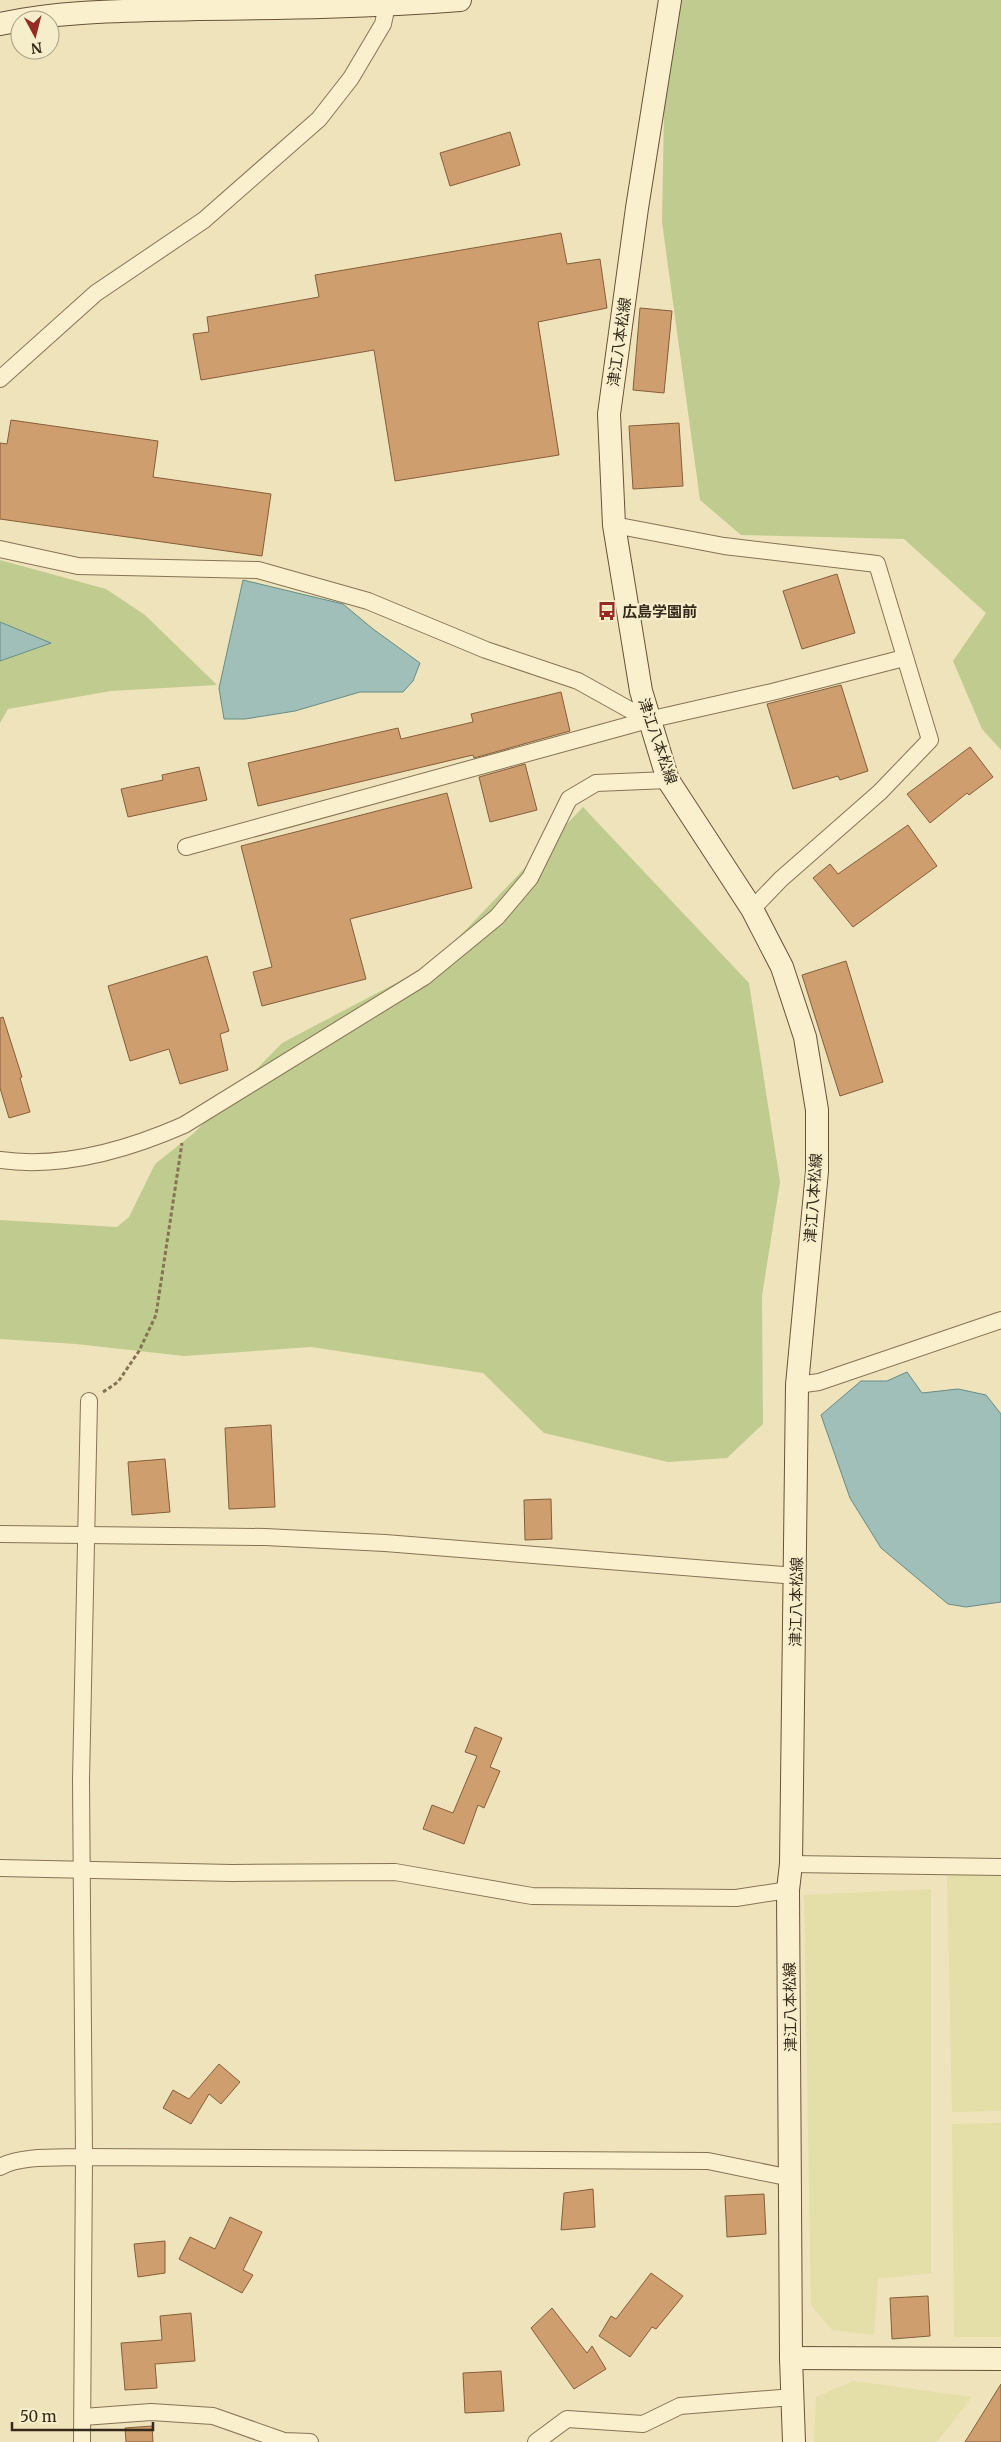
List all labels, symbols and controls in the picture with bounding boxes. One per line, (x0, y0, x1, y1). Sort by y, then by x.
north arrow (10, 10, 60, 60)
text: N (30, 38, 43, 58)
street label: 津江八本松線 (603, 296, 635, 388)
bus stop icon: 広島学園前 (596, 600, 618, 622)
place label: 広島学園前 (622, 602, 697, 621)
street label: 津江八本松線 (634, 695, 682, 787)
street label: 津江八本松線 (800, 1152, 826, 1244)
street label: 津江八本松線 (786, 1557, 806, 1647)
street label: 津江八本松線 (780, 1962, 800, 2052)
scale bar (12, 2400, 154, 2432)
text: 50 m (20, 2407, 57, 2426)

